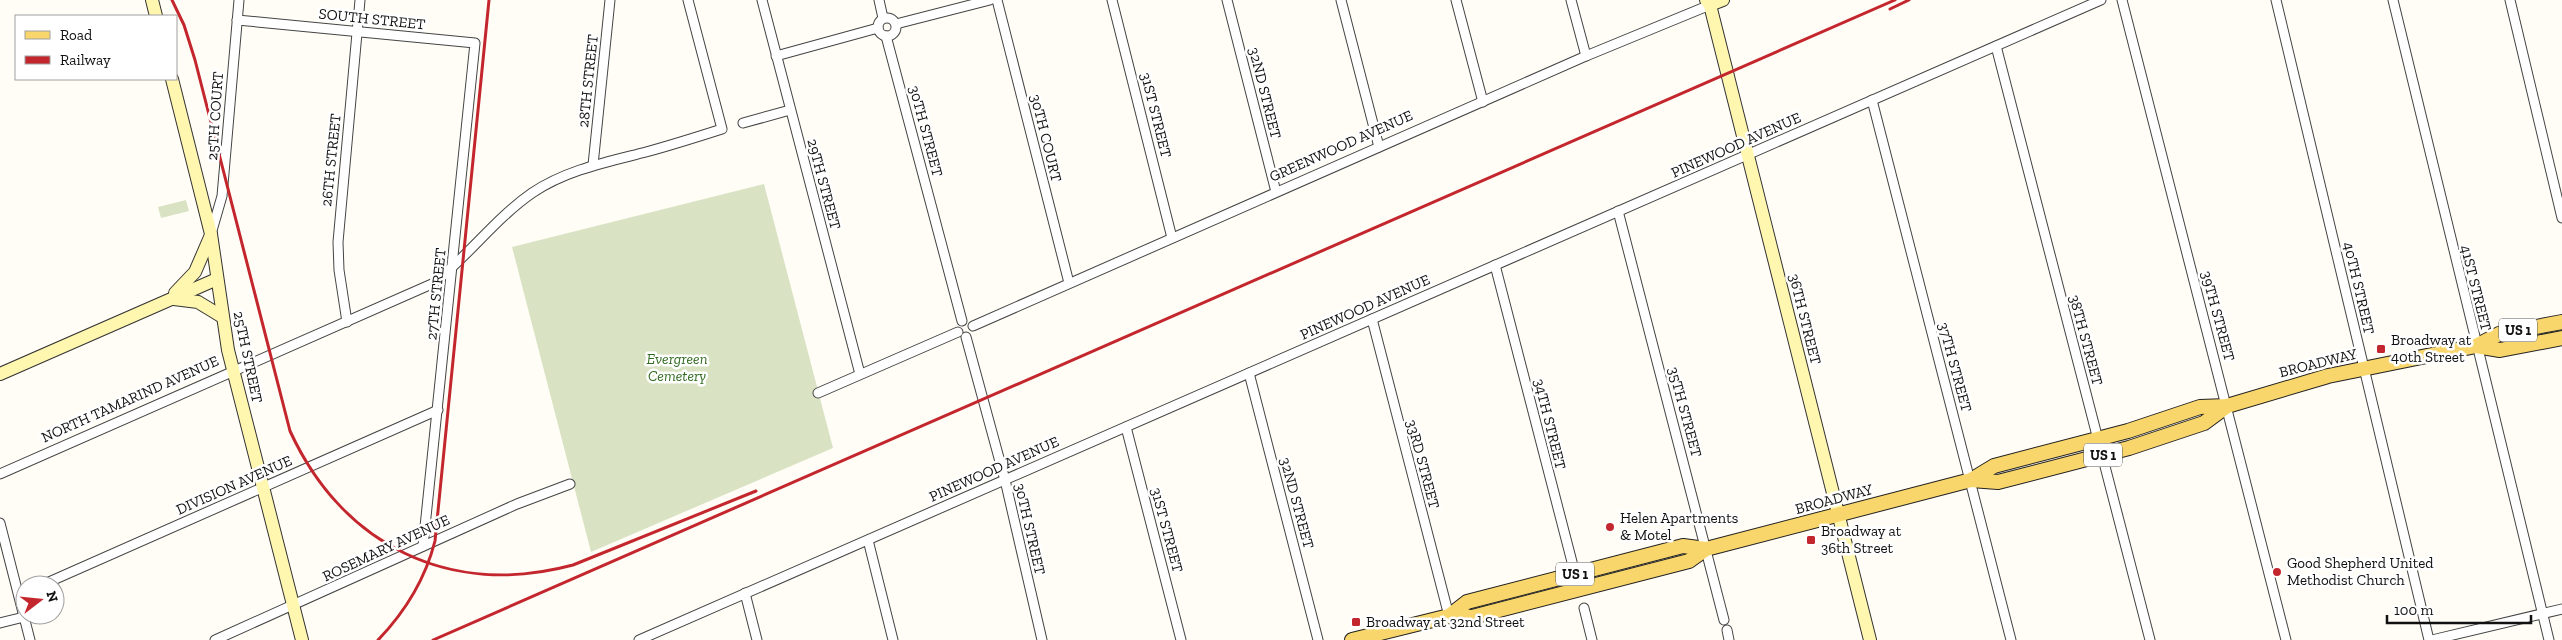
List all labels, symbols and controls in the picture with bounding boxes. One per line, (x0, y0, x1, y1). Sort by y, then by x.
street label: SOUTH STREET (318, 4, 426, 34)
legend (15, 15, 178, 80)
text: Road (60, 26, 93, 44)
street label: 28TH STREET (574, 34, 602, 128)
street label: 32ND STREET (1245, 45, 1285, 141)
text: Railway (60, 51, 111, 69)
street label: 25TH COURT (203, 71, 227, 161)
street label: 31ST STREET (1137, 71, 1175, 159)
street label: 30TH STREET (905, 84, 947, 178)
street label: 30TH COURT (1026, 92, 1066, 184)
street label: GREENWOOD AVENUE (1266, 106, 1416, 186)
street label: PINEWOOD AVENUE (1668, 108, 1804, 182)
street label: 26TH STREET (317, 113, 345, 207)
street label: 29TH STREET (803, 137, 845, 231)
street label: 40TH STREET (2340, 240, 2378, 336)
street label: 41ST STREET (2457, 243, 2495, 333)
street label: 27TH STREET (422, 247, 450, 341)
street label: 39TH STREET (2197, 269, 2239, 363)
street label: PINEWOOD AVENUE (1297, 270, 1433, 344)
street label: 36TH STREET (1785, 272, 1825, 366)
street label: 38TH STREET (2065, 293, 2107, 387)
street label: 25TH STREET (230, 310, 266, 404)
road number: US 1 (2499, 318, 2537, 342)
street label: 37TH STREET (1934, 320, 1976, 414)
place label: Broadway at 40th Street (2391, 331, 2472, 366)
marker: Broadway at 40th Street (2375, 343, 2387, 355)
street label: BROADWAY (2277, 344, 2360, 381)
park label: Evergreen Cemetery (646, 350, 708, 385)
street label: NORTH TAMARIND AVENUE (39, 352, 222, 446)
street label: 35TH STREET (1664, 365, 1706, 459)
street label: 34TH STREET (1530, 377, 1570, 471)
street label: 33RD STREET (1402, 418, 1444, 510)
street label: PINEWOOD AVENUE (926, 432, 1062, 506)
road number: US 1 (2084, 444, 2122, 466)
street label: DIVISION AVENUE (173, 451, 295, 519)
street label: 32ND STREET (1276, 455, 1318, 551)
street label: BROADWAY (1793, 480, 1876, 518)
street label: 30TH STREET (1011, 481, 1049, 577)
street label: 31ST STREET (1147, 486, 1187, 574)
place label: Helen Apartments & Motel (1620, 509, 1738, 544)
street label: ROSEMARY AVENUE (319, 511, 453, 585)
marker: Helen Apartments & Motel (1604, 521, 1616, 533)
place label: Broadway at 36th Street (1821, 522, 1902, 557)
marker: Broadway at 36th Street (1805, 534, 1817, 546)
place label: Good Shepherd United Methodist Church (2287, 554, 2434, 589)
road number: US 1 (1556, 562, 1594, 586)
marker: Good Shepherd United Methodist Church (2271, 566, 2283, 578)
north arrow (15, 575, 65, 625)
text: N (42, 589, 62, 604)
scale bar (2387, 592, 2531, 624)
text: 100 m (2394, 601, 2433, 619)
place label: Broadway at 32nd Street (1366, 613, 1525, 631)
marker: Broadway at 32nd Street (1350, 616, 1362, 628)

